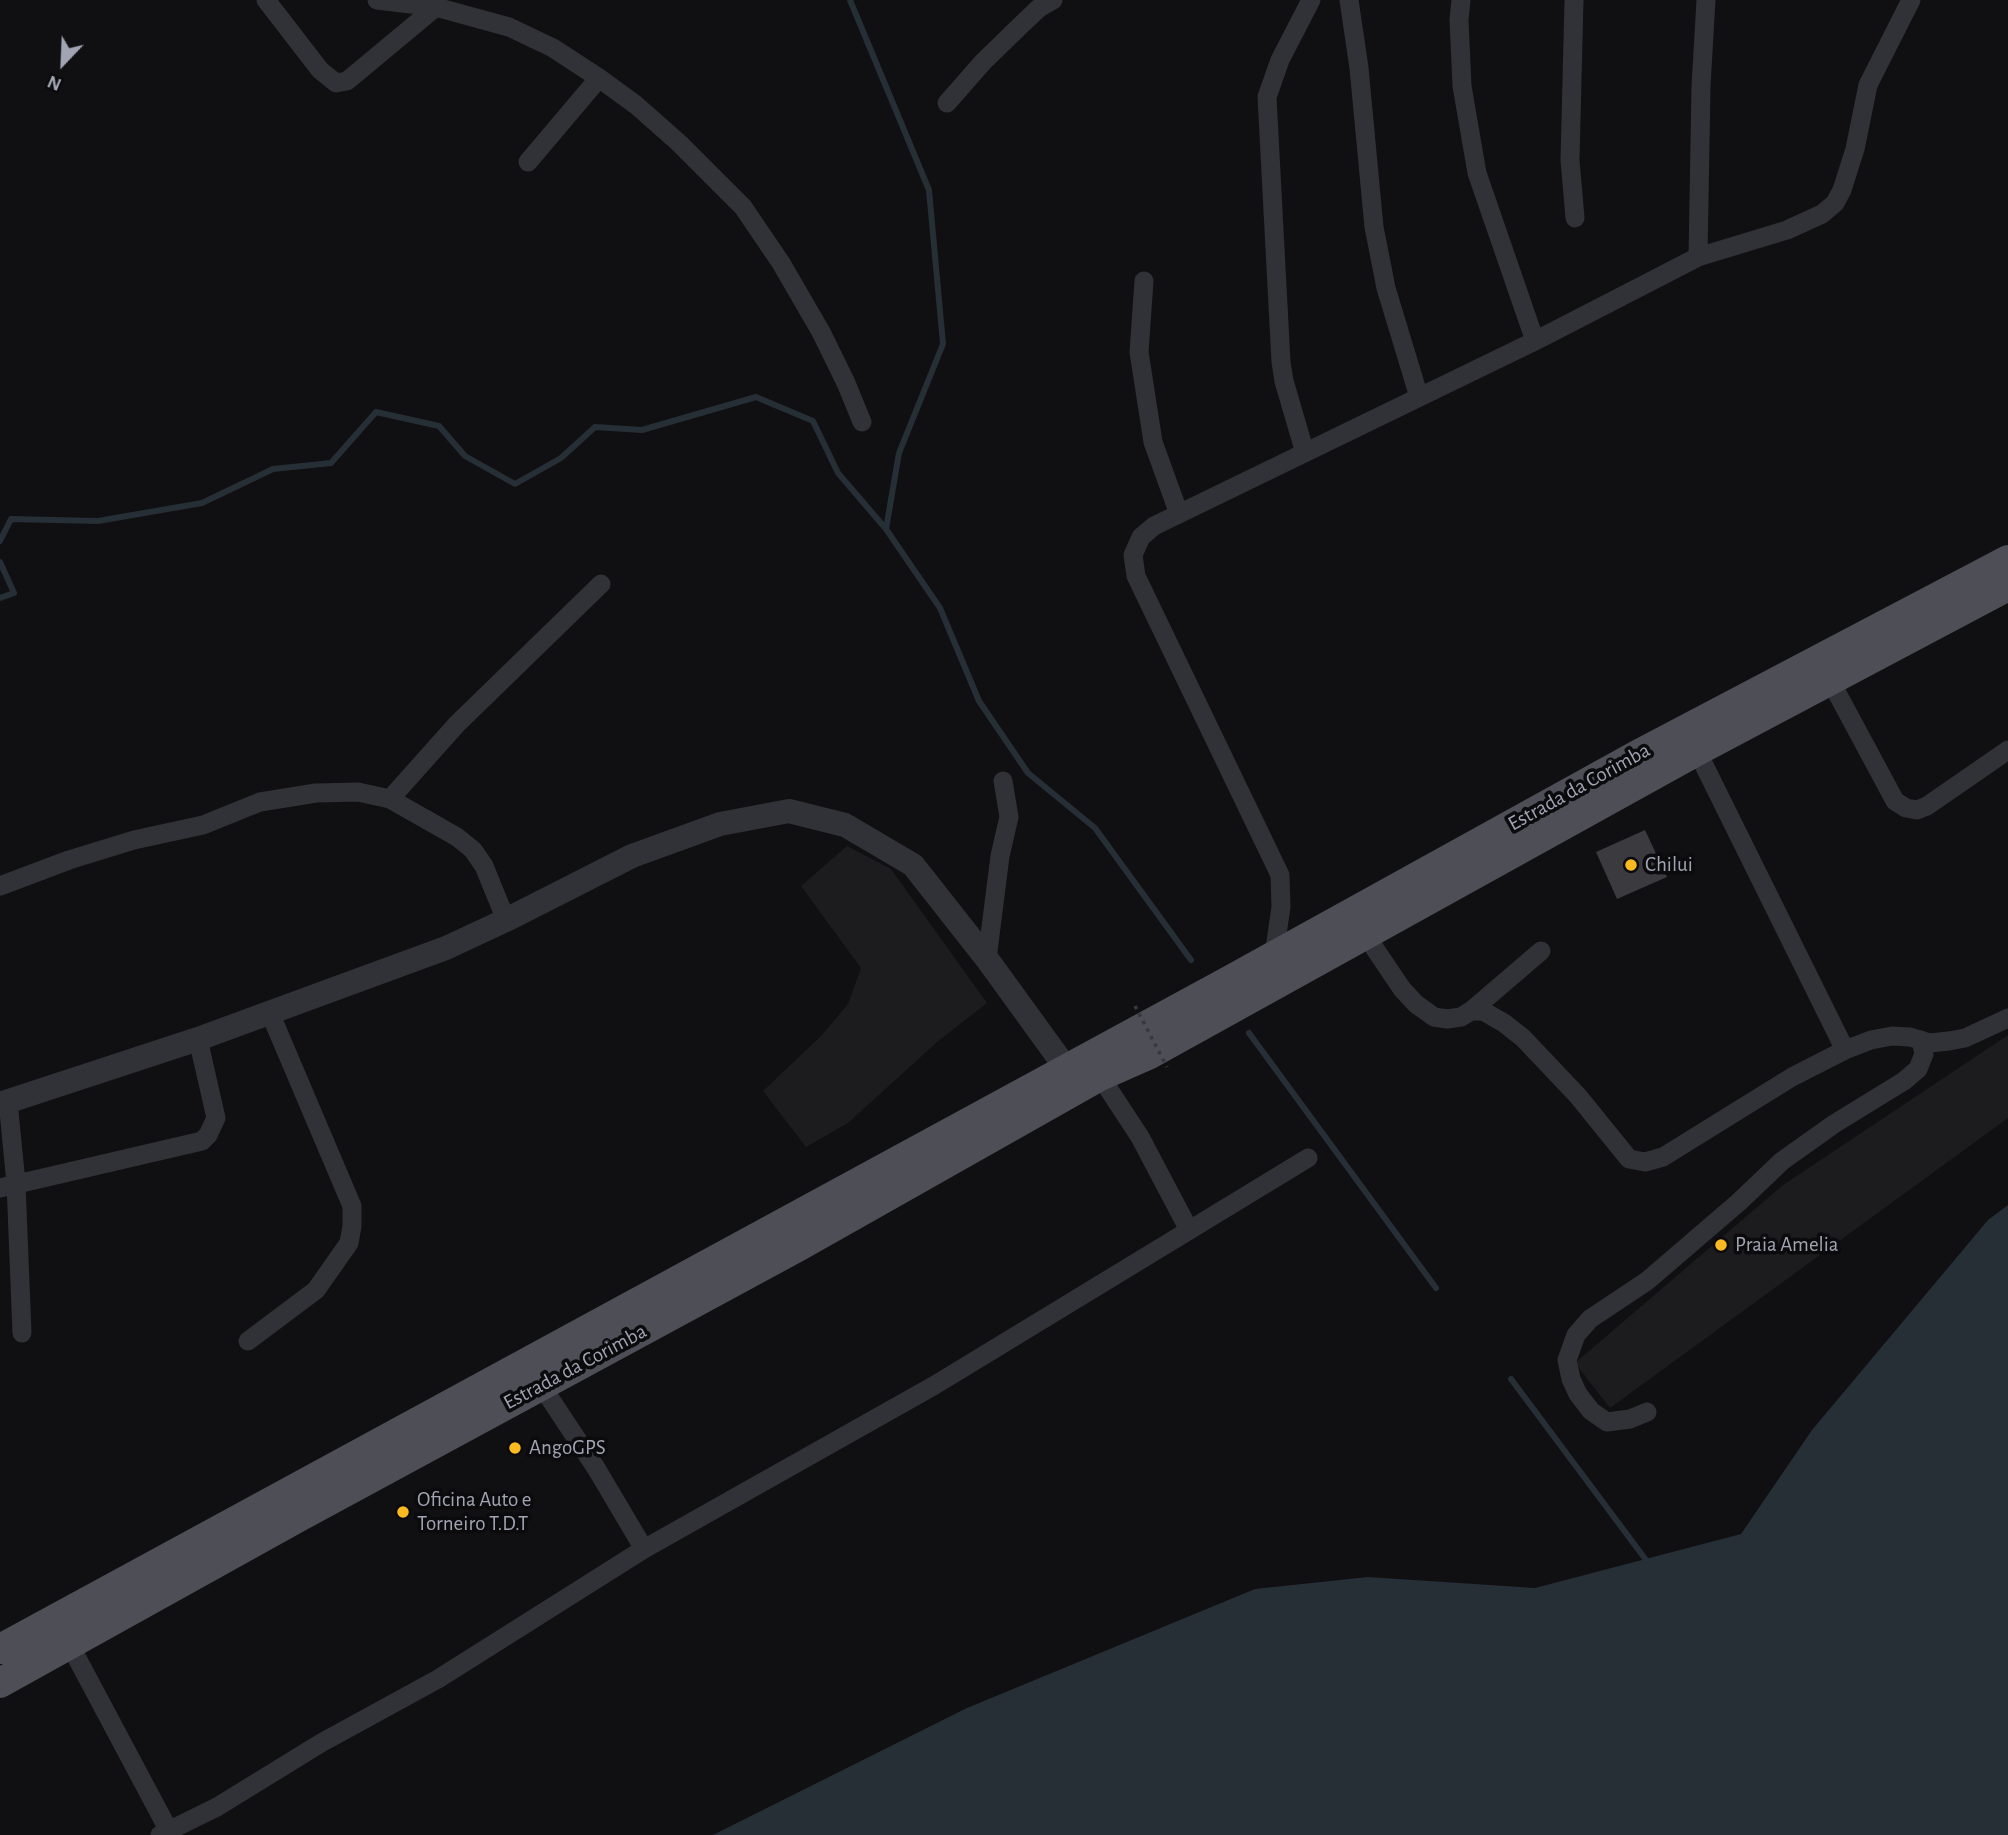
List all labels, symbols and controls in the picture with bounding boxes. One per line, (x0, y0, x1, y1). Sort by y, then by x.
north arrow (28, 28, 98, 98)
text: N (45, 71, 64, 94)
street label: Estrada da Corimba (1503, 738, 1655, 836)
place label: Chilui (1645, 852, 1693, 878)
marker: Chilui (1623, 857, 1639, 873)
place label: Praia Amelia (1735, 1232, 1839, 1258)
marker: Praia Amelia (1713, 1237, 1729, 1253)
street label: Estrada da Corimba (499, 1319, 651, 1415)
place label: AngoGPS (529, 1435, 606, 1461)
marker: AngoGPS (507, 1440, 523, 1456)
place label: Oficina Auto e Torneiro T.D.T (417, 1487, 531, 1537)
marker: Oficina Auto e Torneiro T.D.T (395, 1504, 411, 1520)

